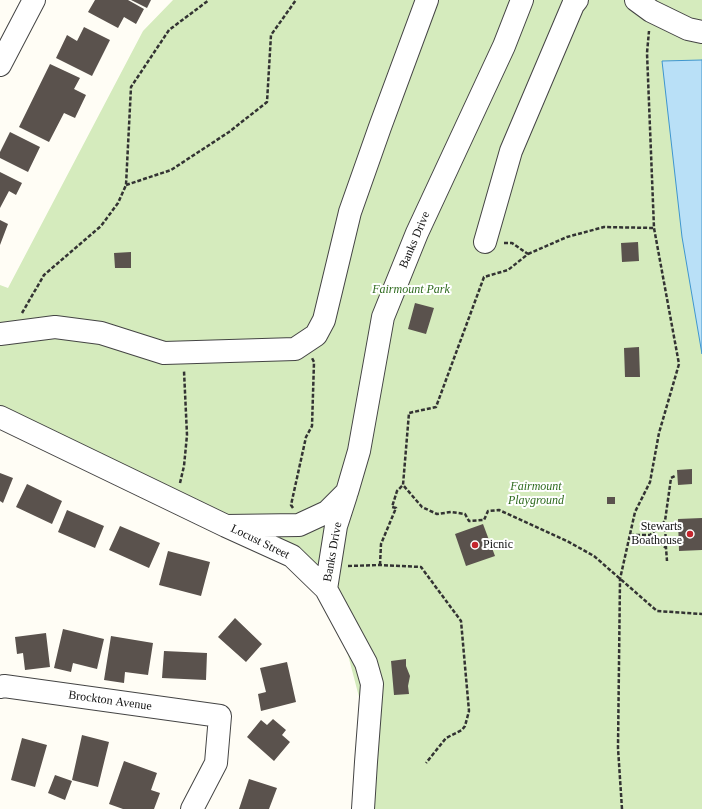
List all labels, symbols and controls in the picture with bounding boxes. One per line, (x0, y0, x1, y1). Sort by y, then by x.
street label: Banks Drive (397, 209, 433, 271)
park label: Fairmount Park (372, 283, 450, 297)
park label: Fairmount Playground (508, 480, 564, 508)
place label: Stewarts Boathouse (631, 520, 682, 548)
street label: Banks Drive (321, 521, 345, 583)
street label: Locust Street (228, 522, 292, 562)
marker: Stewarts Boathouse (685, 529, 695, 539)
place label: Picnic (483, 538, 513, 552)
marker: Picnic (470, 540, 480, 550)
street label: Brockton Avenue (67, 688, 153, 714)

